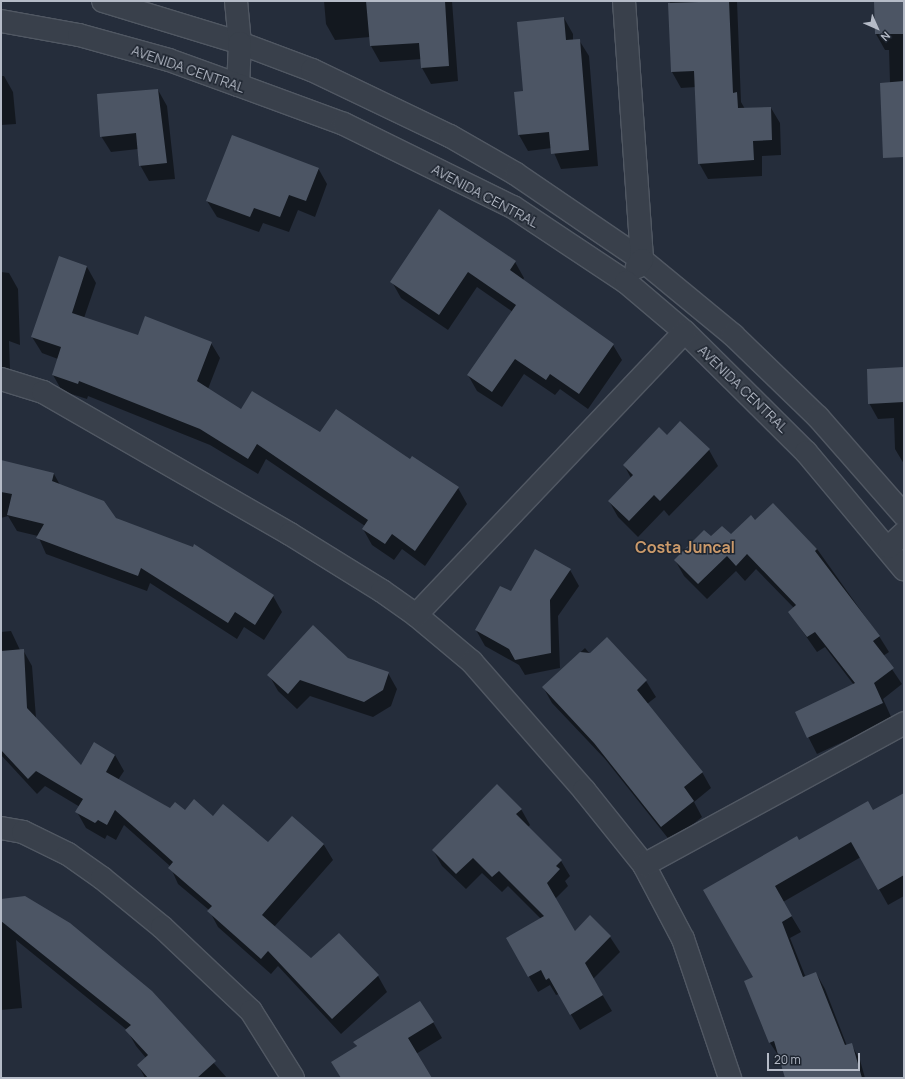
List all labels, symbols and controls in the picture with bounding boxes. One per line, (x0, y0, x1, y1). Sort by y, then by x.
north arrow (857, 8, 897, 48)
text: N (878, 29, 894, 45)
street label: AVENIDA CENTRAL (129, 42, 247, 96)
street label: AVENIDA CENTRAL (429, 161, 541, 231)
street label: AVENIDA CENTRAL (694, 342, 792, 436)
district label: Costa Juncal (635, 537, 735, 557)
scale bar (769, 1045, 862, 1071)
text: 20 m (774, 1051, 801, 1068)

